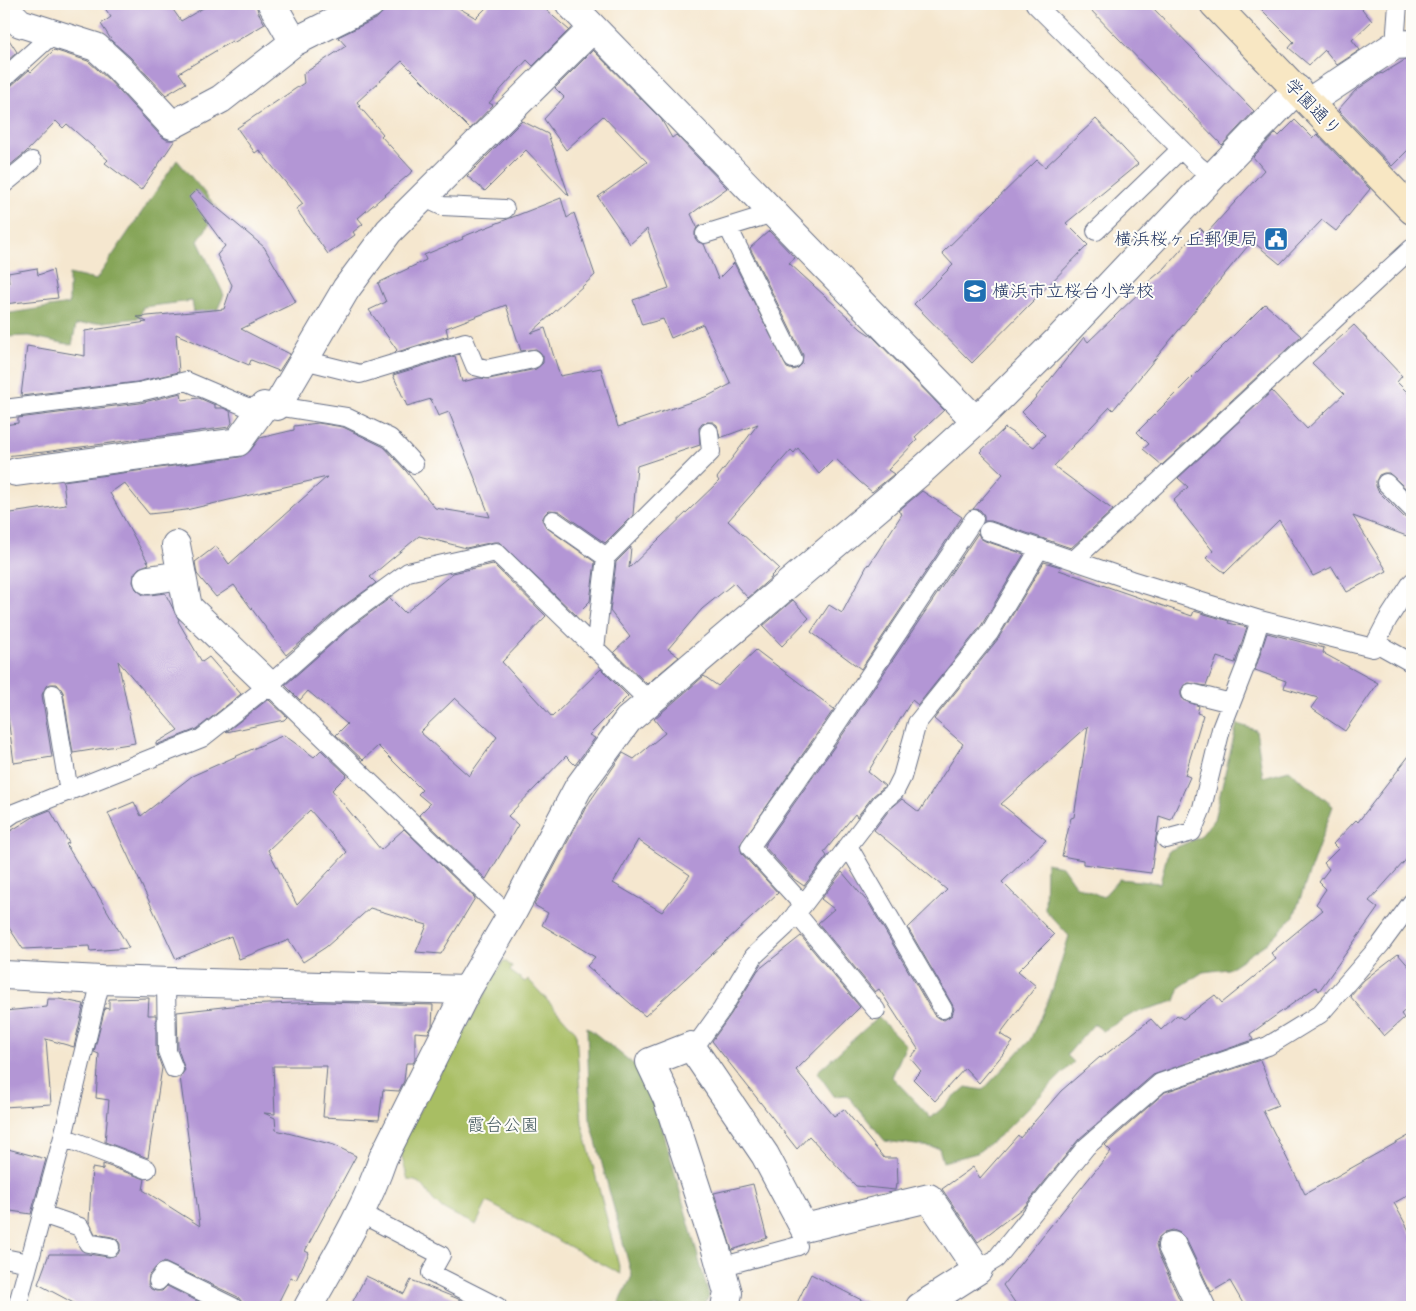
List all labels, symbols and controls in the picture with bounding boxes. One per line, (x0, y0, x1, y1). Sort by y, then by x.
street label: 学園通り (1279, 73, 1347, 141)
public building icon: 横浜桜ヶ丘郵便局 (1263, 226, 1289, 252)
place label: 横浜桜ヶ丘郵便局 (1114, 227, 1258, 251)
school or university icon: 横浜市立桜台小学校 (962, 278, 988, 304)
place label: 横浜市立桜台小学校 (992, 279, 1154, 303)
park label: 霞台公園 (467, 1113, 539, 1137)

